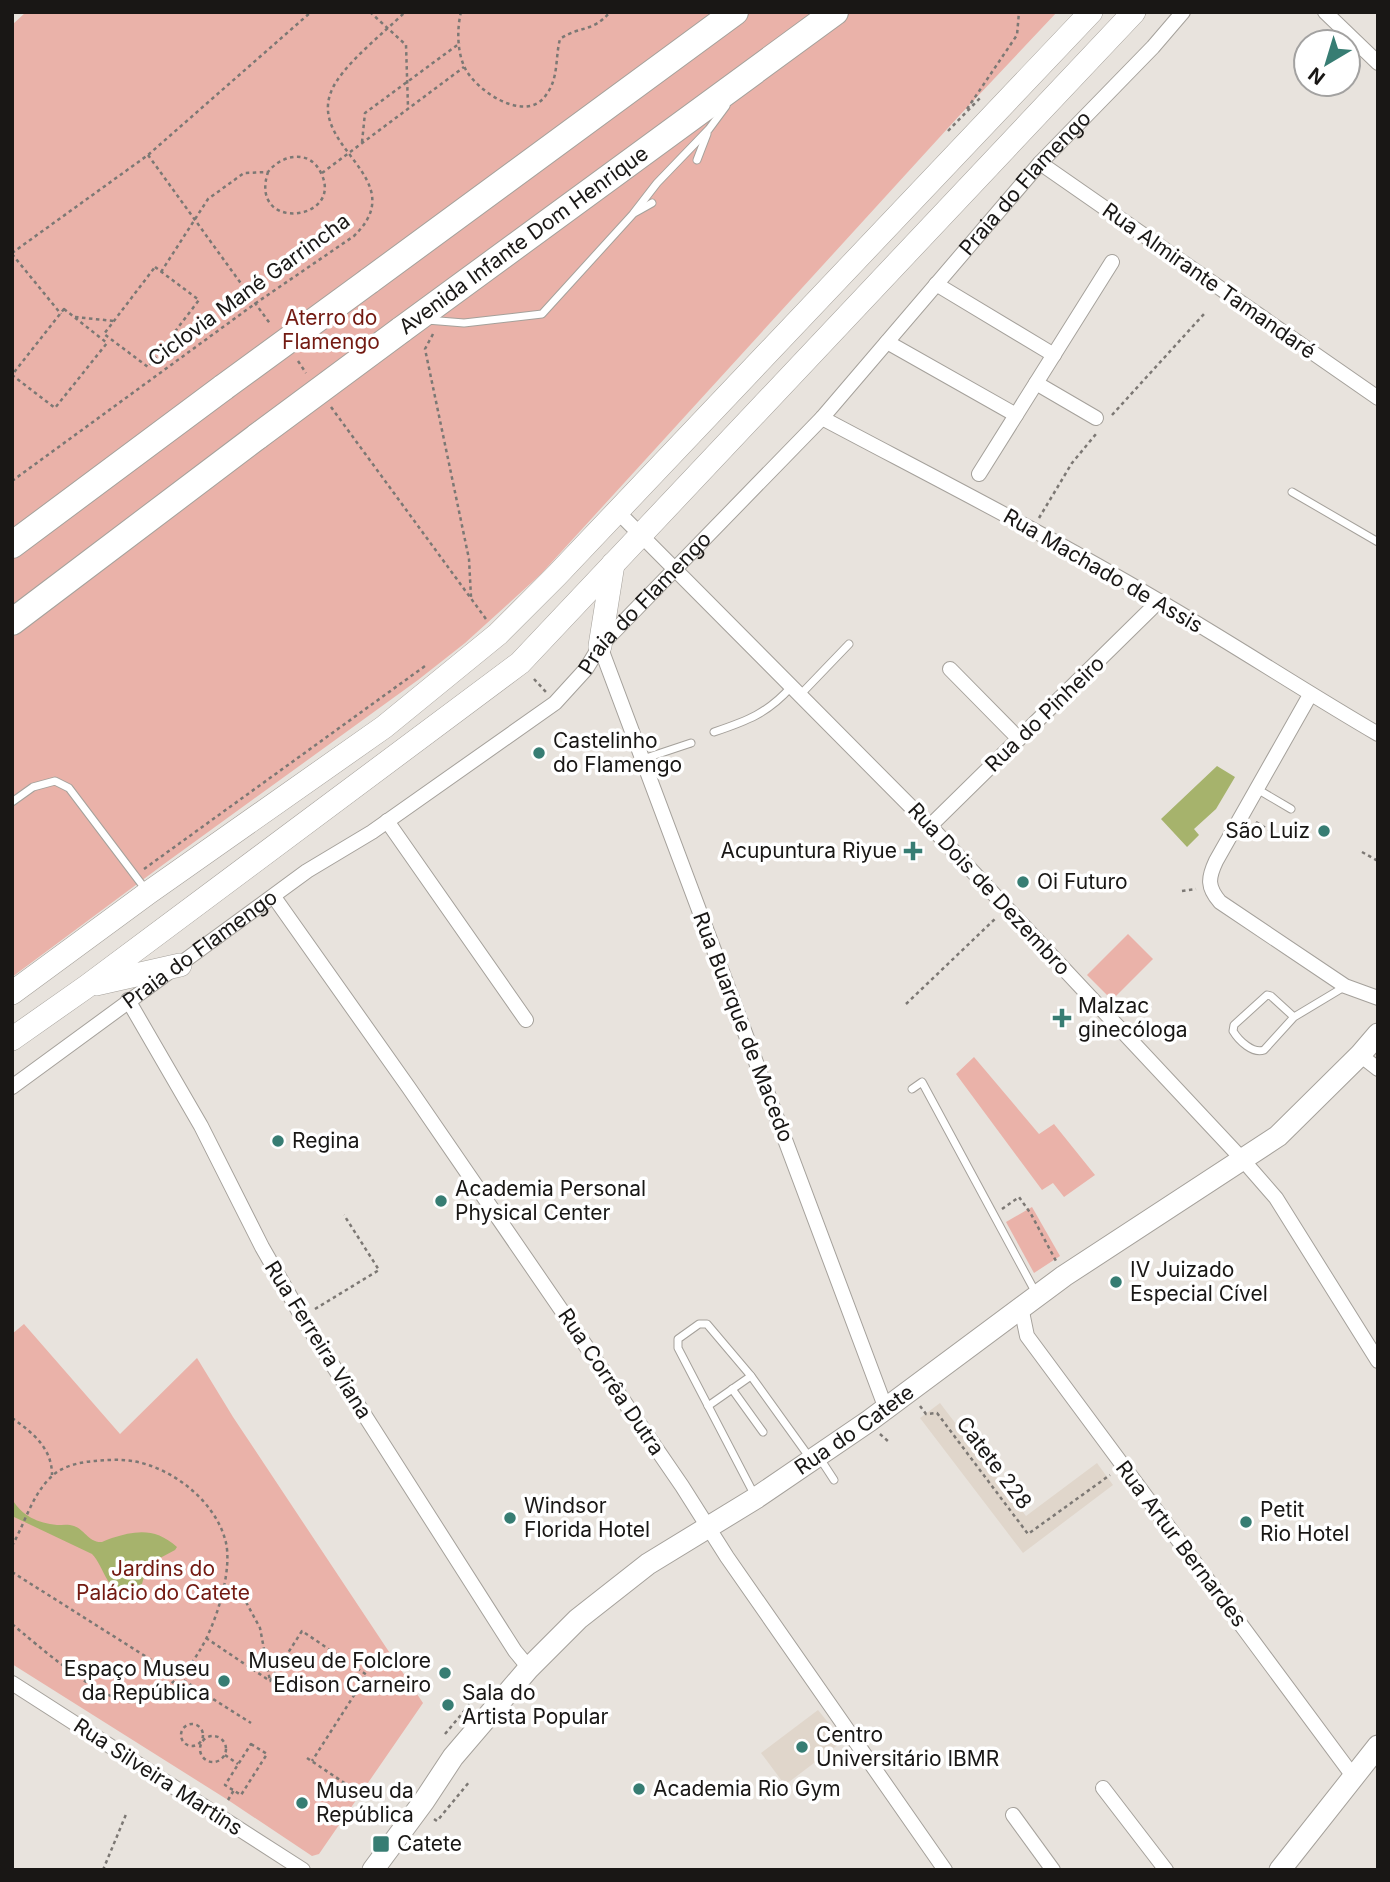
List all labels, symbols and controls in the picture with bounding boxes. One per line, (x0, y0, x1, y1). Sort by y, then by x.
north arrow (1292, 28, 1362, 98)
text: N (1304, 62, 1330, 90)
street label: Praia do Flamengo (954, 106, 1096, 260)
street label: Avenida Infante Dom Henrique (394, 140, 653, 339)
street label: Rua Almirante Tamandaré (1098, 197, 1321, 364)
street label: Ciclovia Mané Garrincha (143, 208, 354, 371)
park label: Aterro do Flamengo (282, 305, 380, 354)
street label: Rua Machado de Assis (999, 503, 1207, 638)
street label: Praia do Flamengo (573, 526, 716, 679)
street label: Rua do Pinheiro (980, 651, 1109, 777)
place label: Castelinho do Flamengo (553, 728, 682, 777)
marker: Castelinho do Flamengo (531, 745, 547, 761)
street label: Rua Dois de Dezembro (903, 797, 1076, 980)
place label: São Luiz (1225, 818, 1310, 843)
marker: São Luiz (1316, 823, 1332, 839)
place label: Acupuntura Riyue (720, 838, 897, 863)
marker: Acupuntura Riyue (903, 841, 923, 861)
place label: Oi Futuro (1037, 869, 1128, 894)
marker: Oi Futuro (1015, 874, 1031, 890)
street label: Praia do Flamengo (118, 884, 282, 1014)
street label: Rua Buarque de Macedo (688, 908, 799, 1145)
place label: Malzac ginecóloga (1078, 993, 1188, 1042)
marker: Malzac ginecóloga (1052, 1008, 1072, 1028)
place label: Regina (292, 1128, 360, 1153)
marker: Regina (270, 1133, 286, 1149)
place label: Academia Personal Physical Center (455, 1176, 646, 1225)
marker: Academia Personal Physical Center (433, 1193, 449, 1209)
street label: Rua Ferreira Viana (260, 1256, 377, 1423)
place label: IV Juizado Especial Cível (1130, 1257, 1268, 1306)
marker: IV Juizado Especial Cível (1108, 1274, 1124, 1290)
street label: Rua Corrêa Dutra (553, 1304, 670, 1460)
street label: Rua do Catete (790, 1379, 919, 1480)
street label: Catete 228 (951, 1411, 1037, 1514)
street label: Rua Artur Bernardes (1111, 1456, 1252, 1632)
place label: Windsor Florida Hotel (524, 1493, 650, 1542)
place label: Petit Rio Hotel (1260, 1497, 1349, 1546)
marker: Windsor Florida Hotel (502, 1510, 518, 1526)
marker: Petit Rio Hotel (1238, 1514, 1254, 1530)
park label: Jardins do Palácio do Catete (76, 1556, 250, 1605)
place label: Museu de Folclore Edison Carneiro (248, 1648, 431, 1697)
place label: Espaço Museu da República (64, 1656, 210, 1705)
marker: Museu de Folclore Edison Carneiro (437, 1665, 453, 1681)
marker: Espaço Museu da República (216, 1673, 232, 1689)
place label: Sala do Artista Popular (462, 1680, 608, 1729)
marker: Sala do Artista Popular (440, 1697, 456, 1713)
street label: Rua Silveira Martins (69, 1713, 247, 1840)
place label: Centro Universitário IBMR (816, 1722, 999, 1771)
marker: Centro Universitário IBMR (794, 1739, 810, 1755)
place label: Academia Rio Gym (653, 1776, 841, 1801)
place label: Museu da República (316, 1778, 414, 1827)
marker: Academia Rio Gym (631, 1781, 647, 1797)
marker: Museu da República (294, 1795, 310, 1811)
place label: Catete (397, 1831, 462, 1856)
marker: Catete (371, 1834, 391, 1854)

